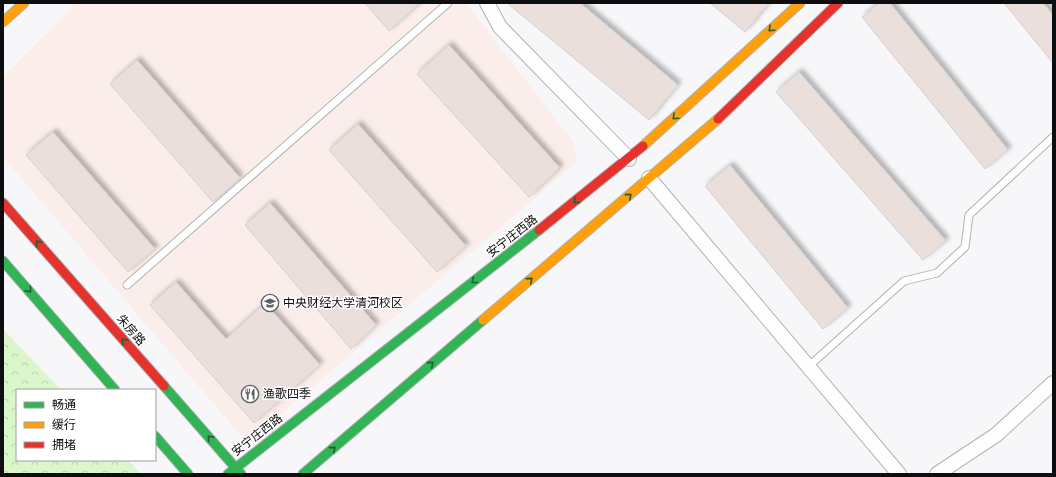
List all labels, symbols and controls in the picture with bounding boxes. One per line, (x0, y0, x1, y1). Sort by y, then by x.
one-way arrow (768, 25, 776, 32)
one-way arrow (672, 112, 680, 120)
one-way arrow (625, 193, 632, 200)
one-way arrow (573, 196, 580, 203)
street label: 安宁庄西路 (483, 210, 541, 262)
one-way arrow (36, 240, 43, 248)
one-way arrow (471, 276, 478, 283)
one-way arrow (526, 277, 533, 284)
one-way arrow (24, 285, 31, 293)
school or university icon: 中央财经大学清河校区 (260, 293, 280, 313)
place label: 中央财经大学清河校区 (283, 294, 403, 312)
street label: 朱房路 (112, 311, 150, 349)
one-way arrow (122, 338, 129, 345)
one-way arrow (427, 362, 434, 369)
restaurant icon: 渔歌四季 (240, 384, 260, 404)
place label: 渔歌四季 (263, 385, 311, 403)
legend (16, 389, 156, 461)
text: 畅通 (52, 396, 76, 414)
street label: 安宁庄西路 (228, 409, 286, 461)
text: 缓行 (52, 416, 76, 434)
text: 拥堵 (52, 436, 76, 454)
one-way arrow (207, 436, 214, 443)
one-way arrow (328, 446, 335, 453)

